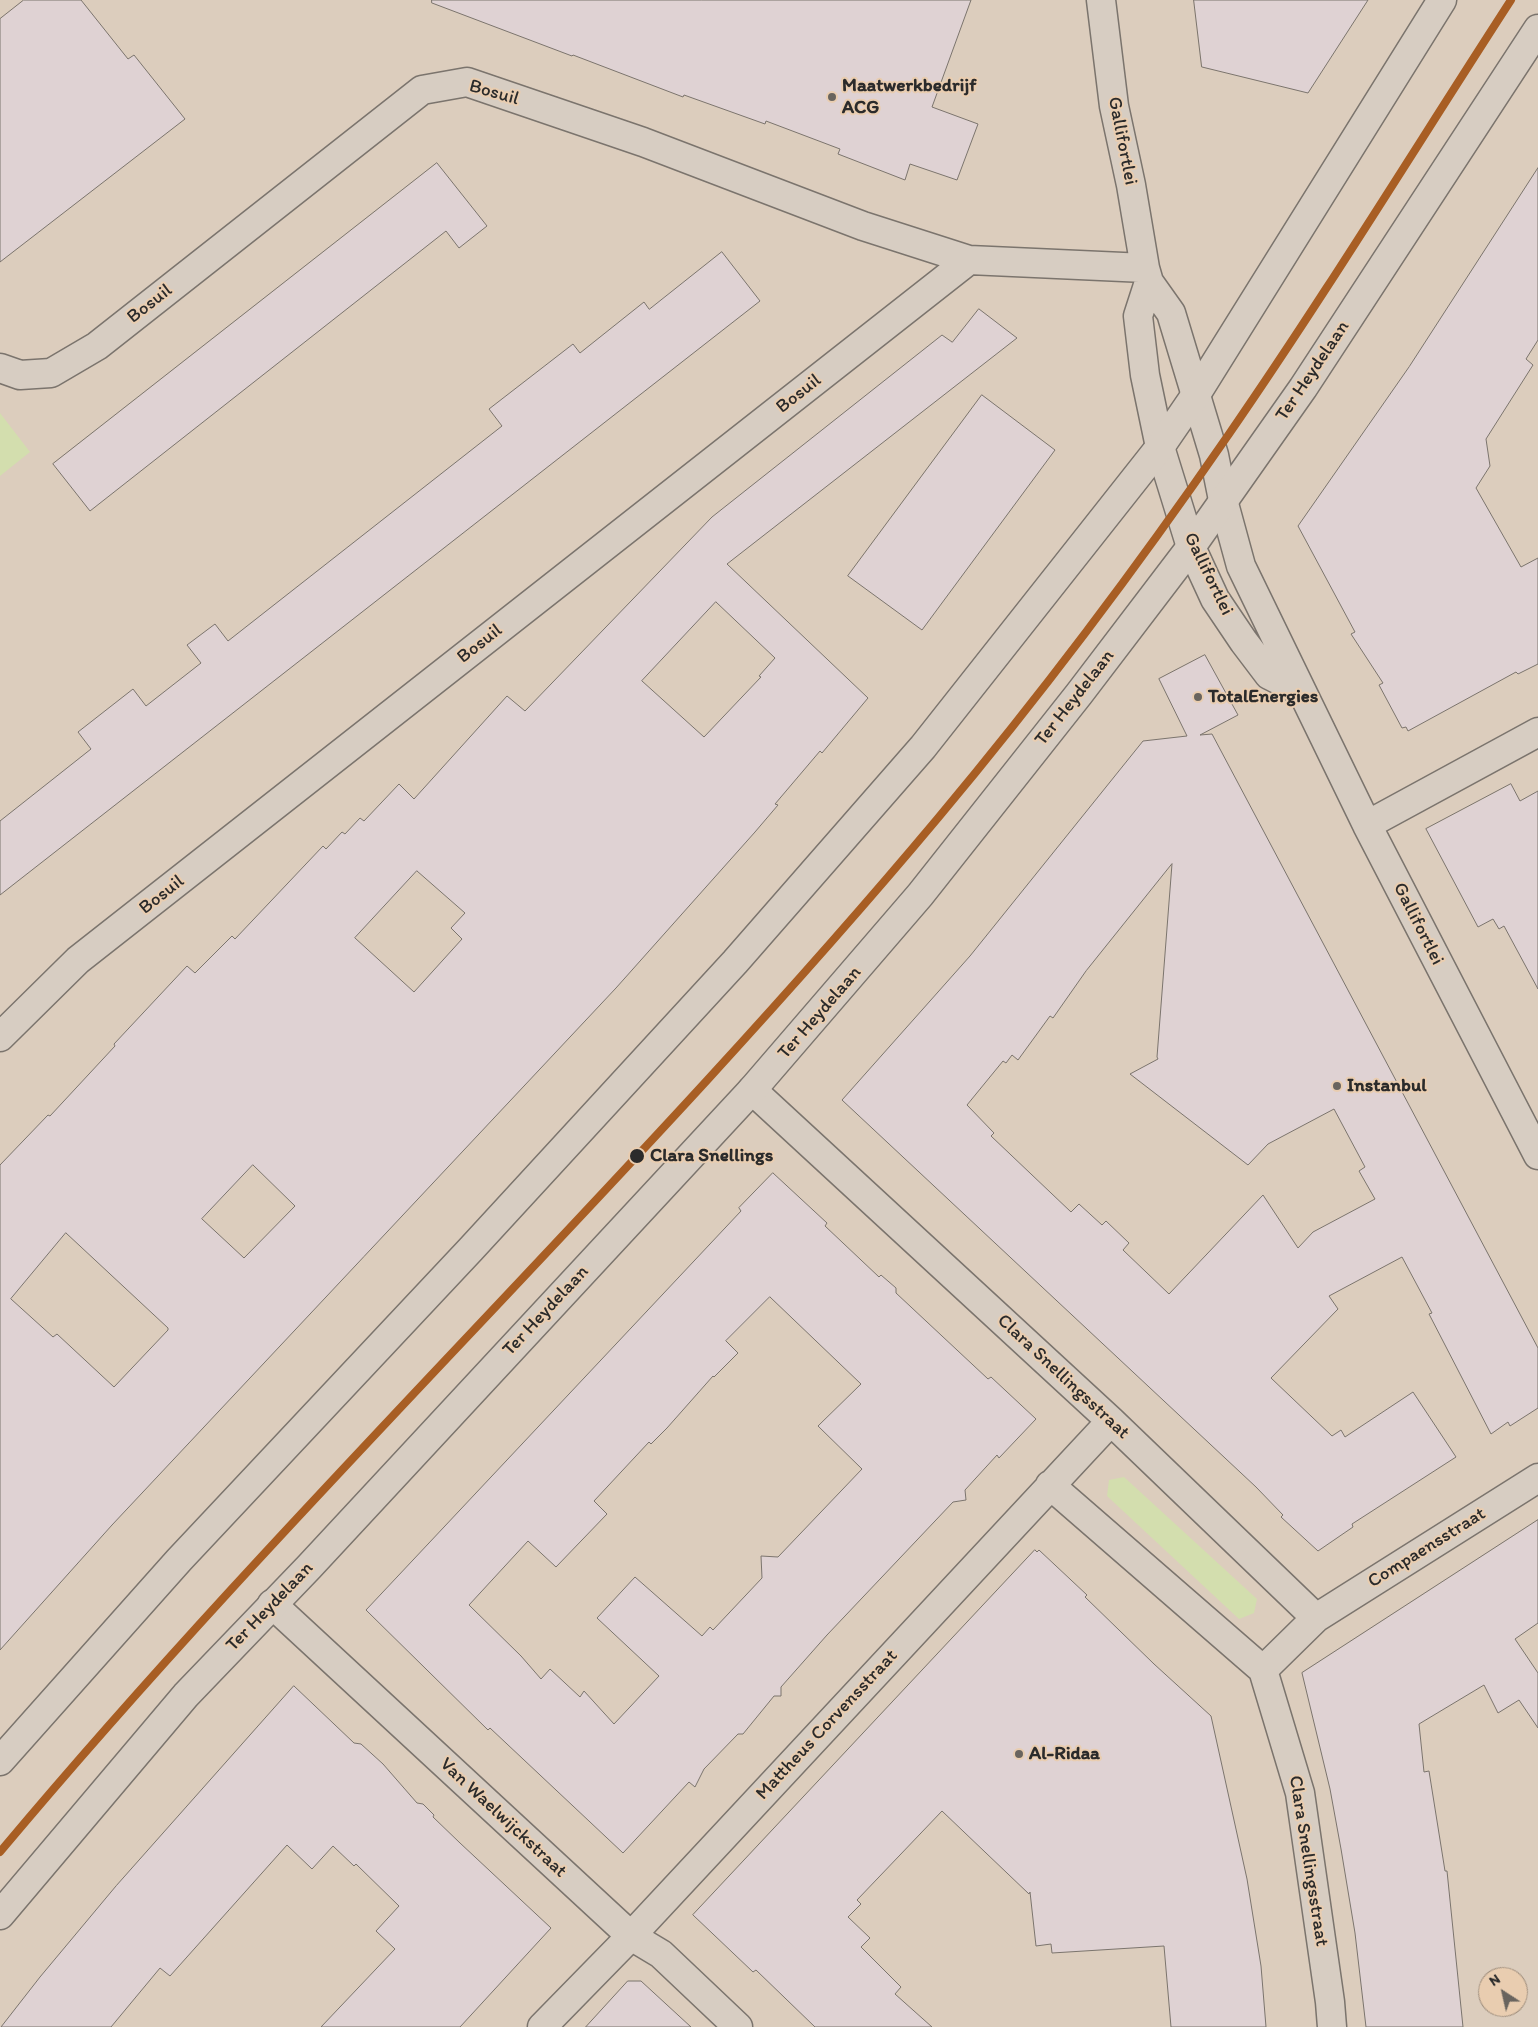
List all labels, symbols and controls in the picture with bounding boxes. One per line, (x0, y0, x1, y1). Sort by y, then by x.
street label: Bosuil (466, 75, 522, 111)
place label: Maatwerkbedrijf ACG (842, 75, 976, 119)
marker: Maatwerkbedrijf ACG (826, 91, 838, 103)
street label: Gallifortlei (1102, 95, 1142, 187)
street label: Bosuil (123, 279, 177, 329)
street label: Ter Heydelaan (1271, 317, 1355, 425)
street label: Bosuil (772, 369, 826, 419)
street label: Gallifortlei (1178, 529, 1238, 619)
street label: Bosuil (453, 619, 507, 669)
street label: Ter Heydelaan (1030, 645, 1120, 751)
place label: TotalEnergies (1208, 686, 1318, 708)
marker: TotalEnergies (1192, 691, 1204, 703)
street label: Bosuil (135, 870, 189, 920)
street label: Gallifortlei (1388, 879, 1448, 969)
street label: Ter Heydelaan (773, 962, 867, 1064)
place label: Instanbul (1347, 1075, 1427, 1097)
marker: Instanbul (1331, 1080, 1343, 1092)
place label: Clara Snellings (650, 1145, 773, 1167)
marker: Clara Snellings (628, 1147, 646, 1165)
street label: Ter Heydelaan (498, 1261, 594, 1361)
street label: Clara Snellingsstraat (992, 1310, 1134, 1444)
street label: Compaensstraat (1364, 1503, 1490, 1593)
street label: Ter Heydelaan (222, 1557, 318, 1657)
street label: Mattheus Corvensstraat (751, 1645, 903, 1805)
place label: Al-Ridaa (1029, 1743, 1100, 1765)
marker: Al-Ridaa (1013, 1748, 1025, 1760)
street label: Van Waelwijckstraat (435, 1753, 571, 1883)
street label: Clara Snellingsstraat (1283, 1774, 1333, 1948)
north arrow (1478, 1967, 1528, 2017)
text: N (1486, 1970, 1503, 1990)

